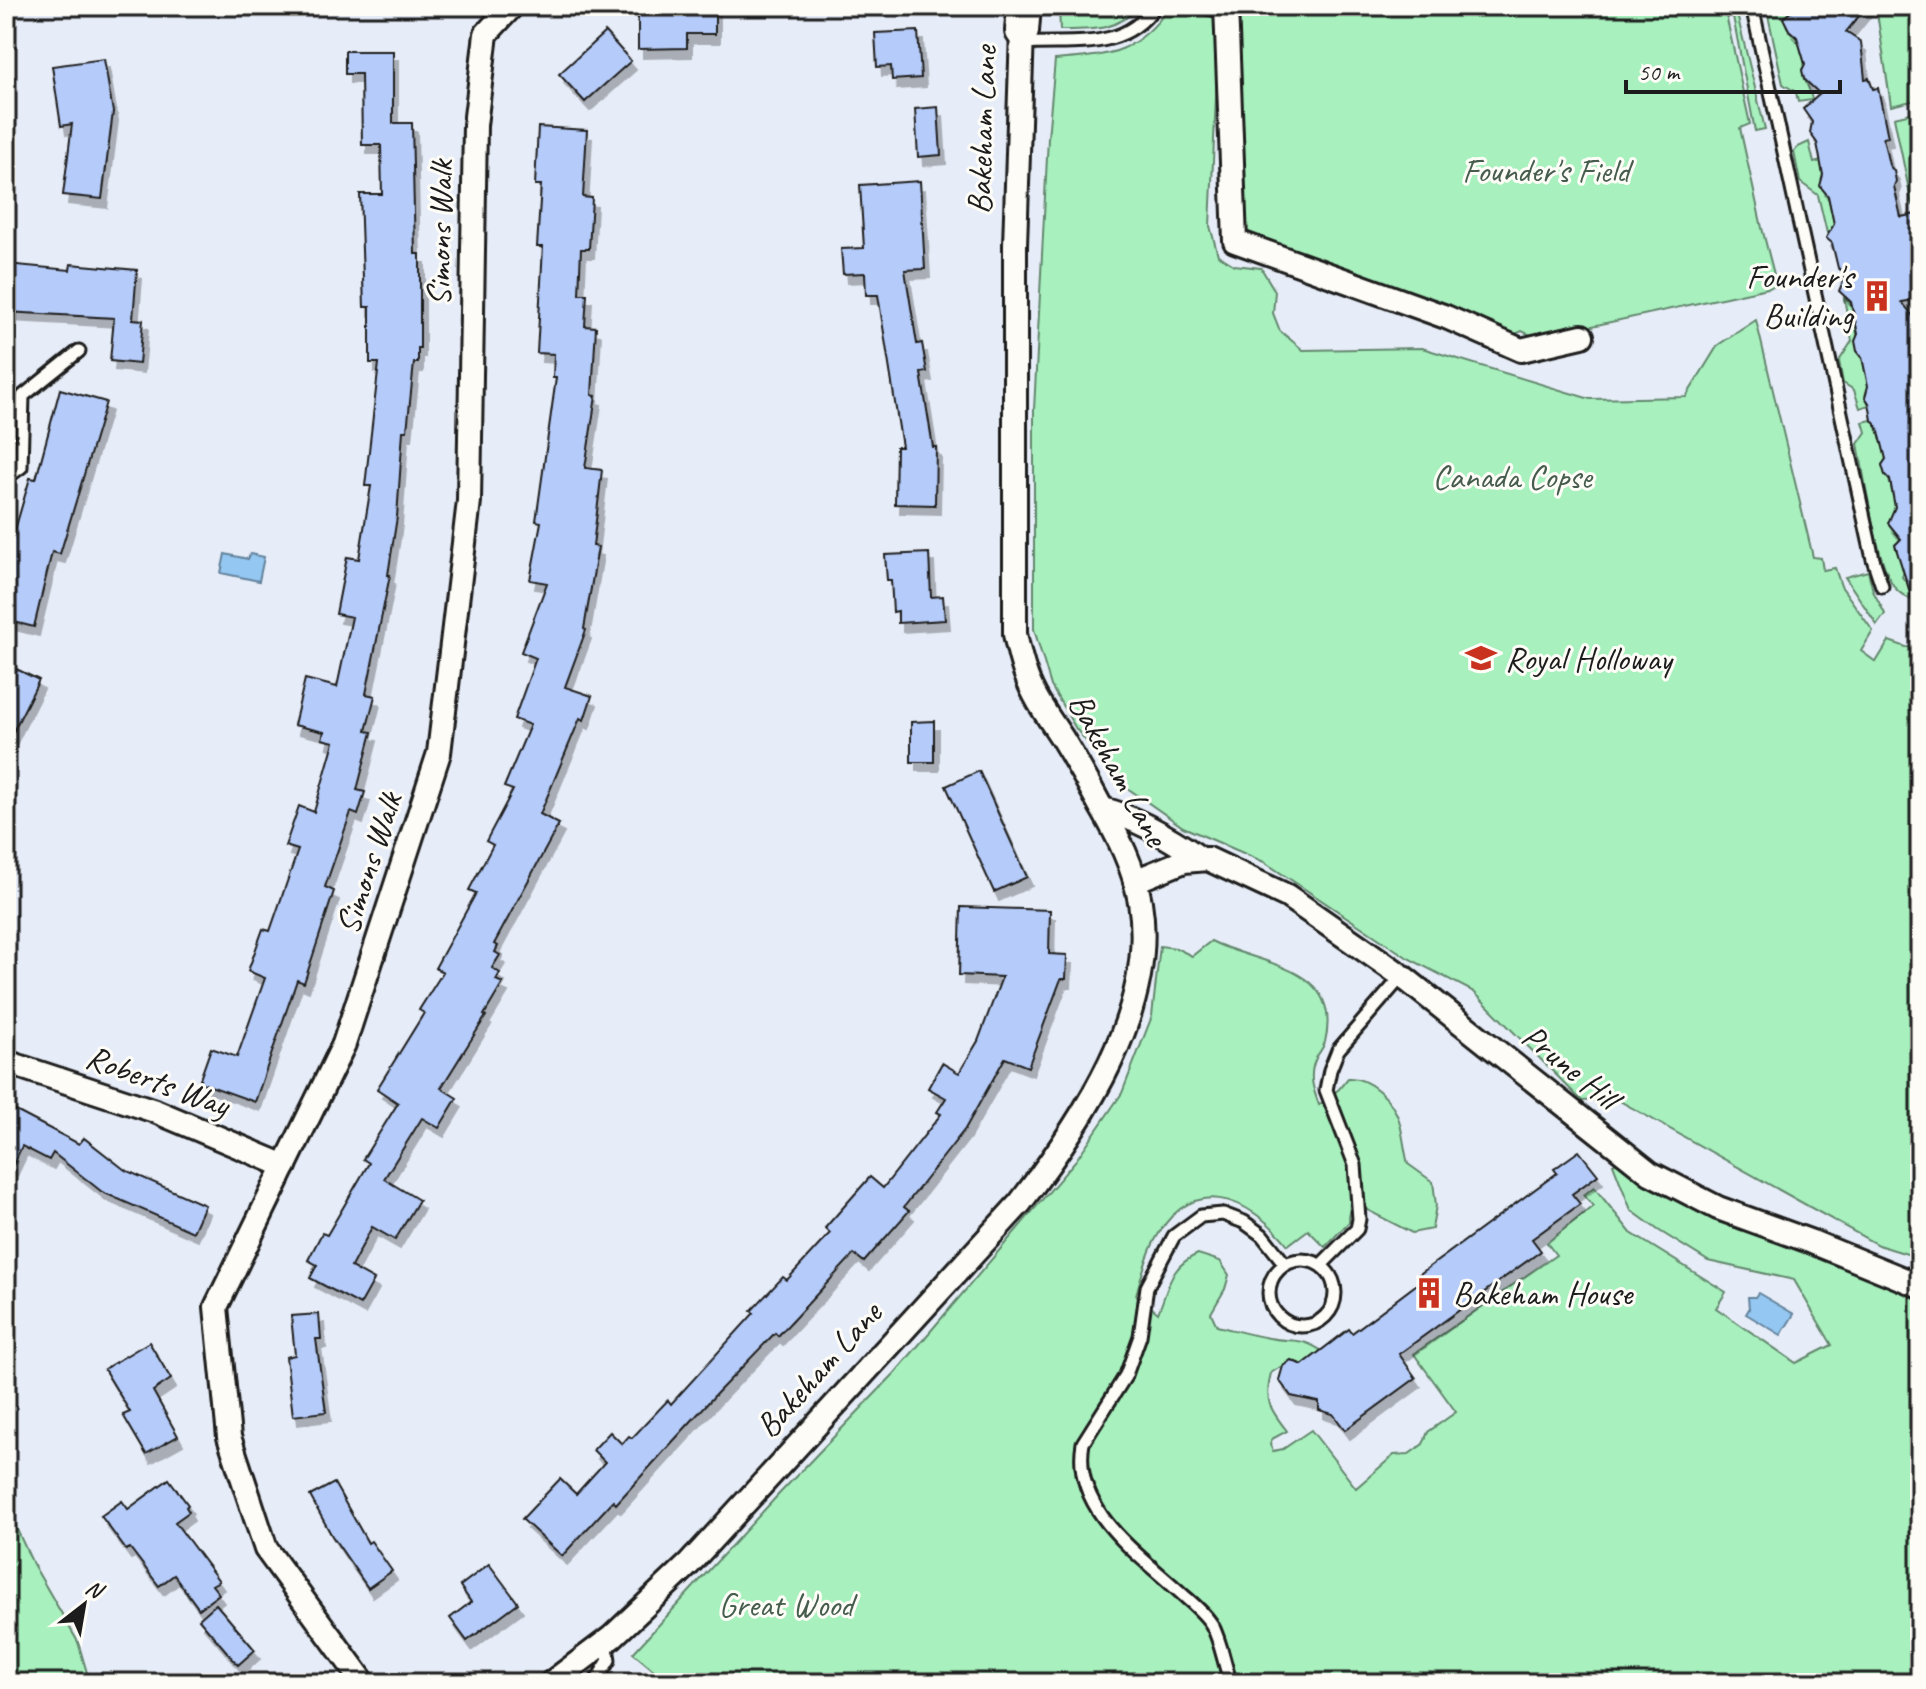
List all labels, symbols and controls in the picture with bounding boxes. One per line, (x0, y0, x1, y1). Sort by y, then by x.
street label: Bakeham Lane (957, 43, 1006, 215)
scale bar (1626, 44, 1840, 94)
text: 50 m (1638, 57, 1681, 87)
park label: Founder's Field (1462, 149, 1634, 192)
street label: Simons Walk (417, 157, 462, 307)
place label: Founder's Building (1746, 255, 1856, 337)
building icon: Founder's Building (1860, 279, 1894, 313)
park label: Canada Copse (1433, 455, 1593, 498)
place label: Royal Holloway (1505, 637, 1675, 680)
school or university icon: Royal Holloway (1464, 641, 1498, 675)
street label: Bakeham Lane (1059, 685, 1179, 855)
street label: Simons Walk (325, 784, 412, 939)
street label: Prune Hill (1514, 1014, 1633, 1122)
street label: Roberts Way (80, 1035, 237, 1127)
place label: Bakeham House (1453, 1272, 1634, 1315)
building icon: Bakeham House (1412, 1276, 1446, 1310)
street label: Bakeham Lane (746, 1291, 892, 1446)
north arrow (44, 1565, 124, 1645)
text: N (81, 1573, 110, 1606)
park label: Great Wood (719, 1583, 858, 1626)

